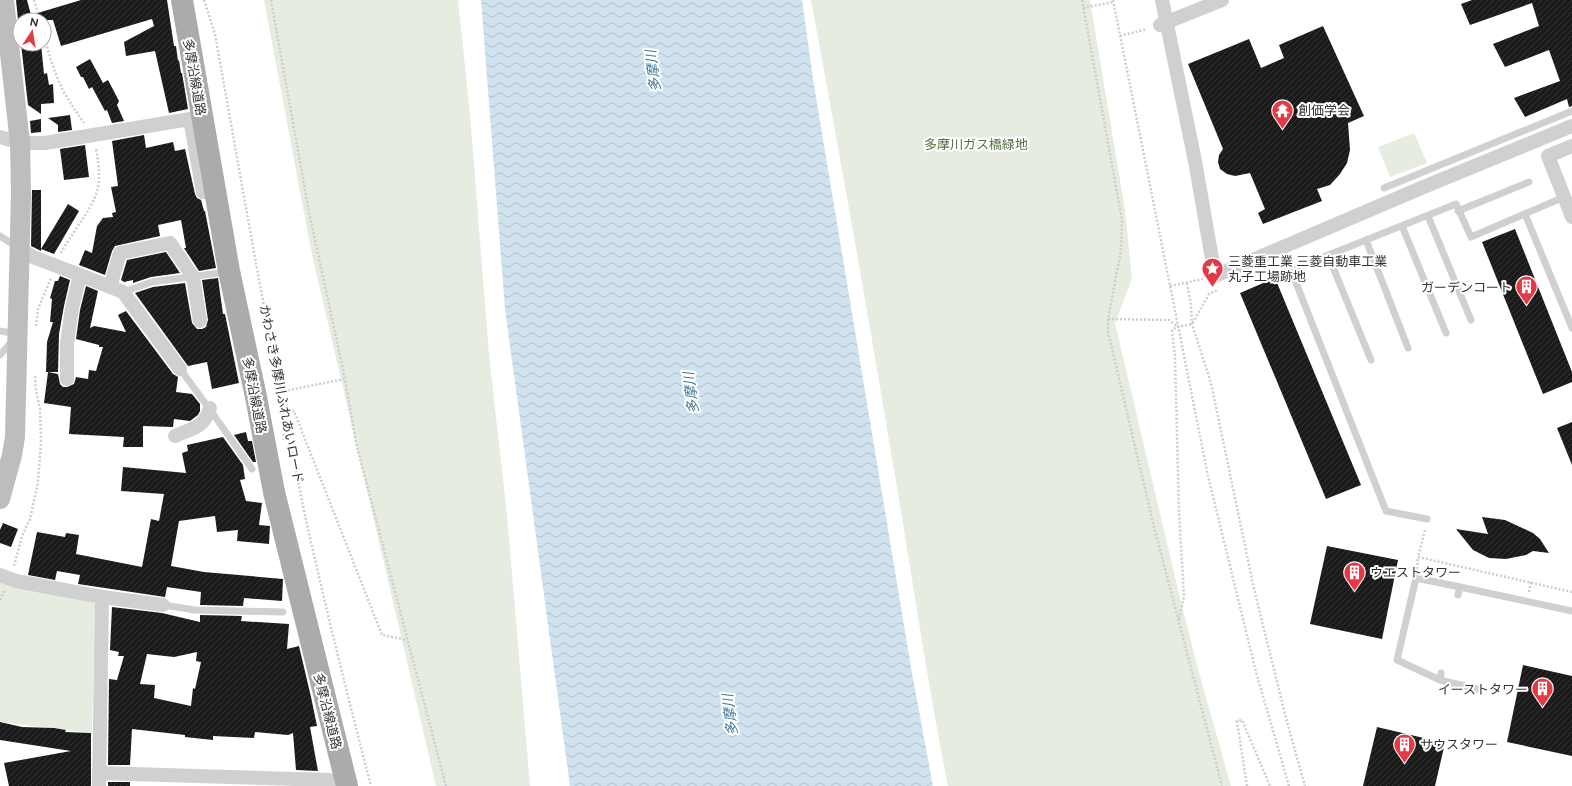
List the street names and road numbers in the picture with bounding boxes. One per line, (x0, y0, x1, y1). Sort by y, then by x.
street label: 多摩沿線道路 (180, 37, 209, 117)
street label: かわさき多摩川ふれあいロード (257, 303, 306, 485)
street label: 多摩沿線道路 (240, 355, 269, 435)
street label: 多摩沿線道路 (311, 671, 344, 751)

